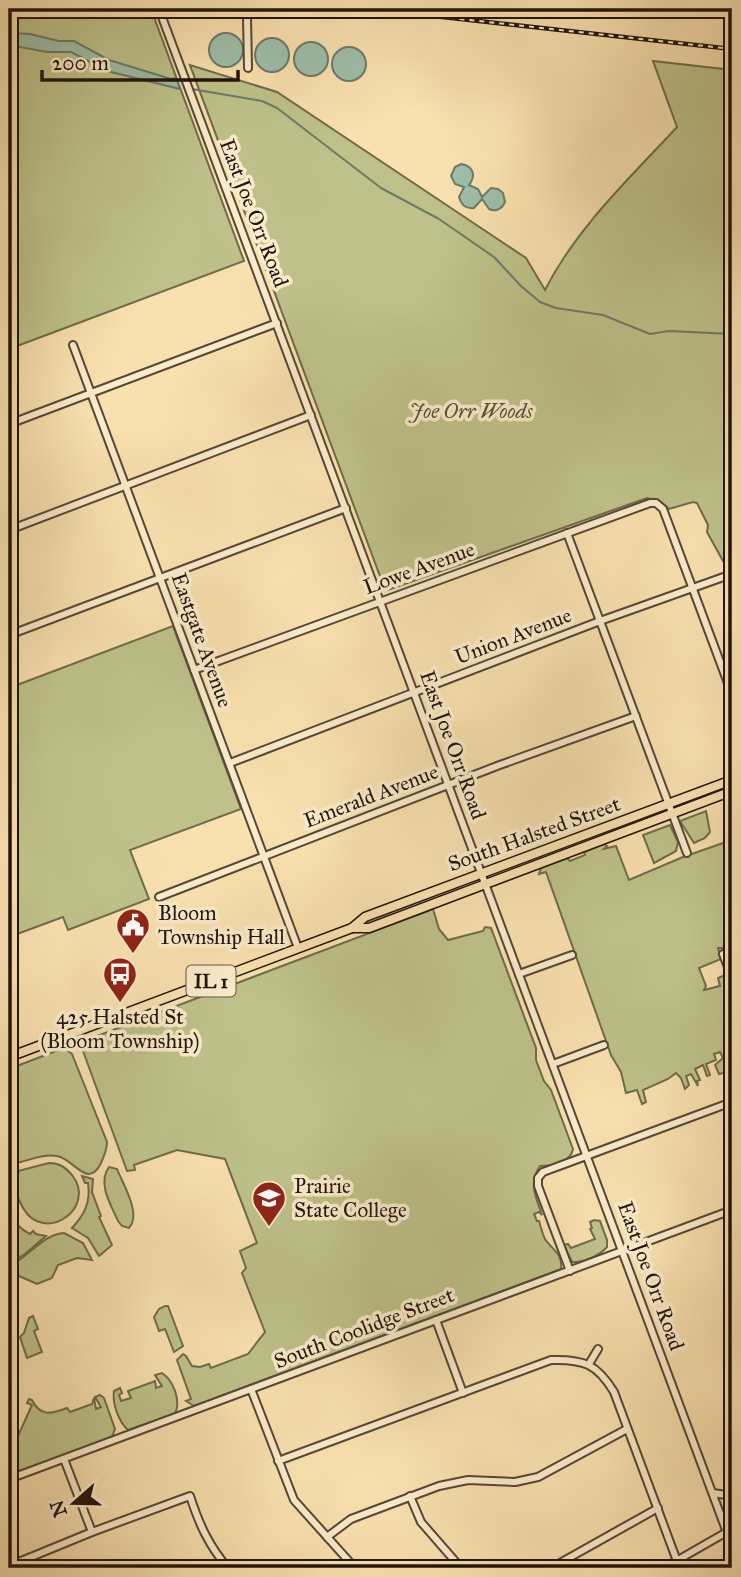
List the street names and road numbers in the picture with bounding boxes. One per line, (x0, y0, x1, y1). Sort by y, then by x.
street label: East Joe Orr Road (214, 135, 294, 291)
street label: Lowe Avenue (360, 536, 478, 600)
street label: Eastgate Avenue (166, 569, 238, 711)
street label: Union Avenue (451, 602, 575, 670)
street label: East Joe Orr Road (414, 667, 492, 823)
street label: Emerald Avenue (300, 758, 442, 834)
street label: South Halsted Street (444, 791, 624, 877)
road number: IL 1 (186, 965, 235, 996)
street label: East Joe Orr Road (612, 1198, 690, 1354)
street label: South Coolidge Street (270, 1282, 458, 1374)

